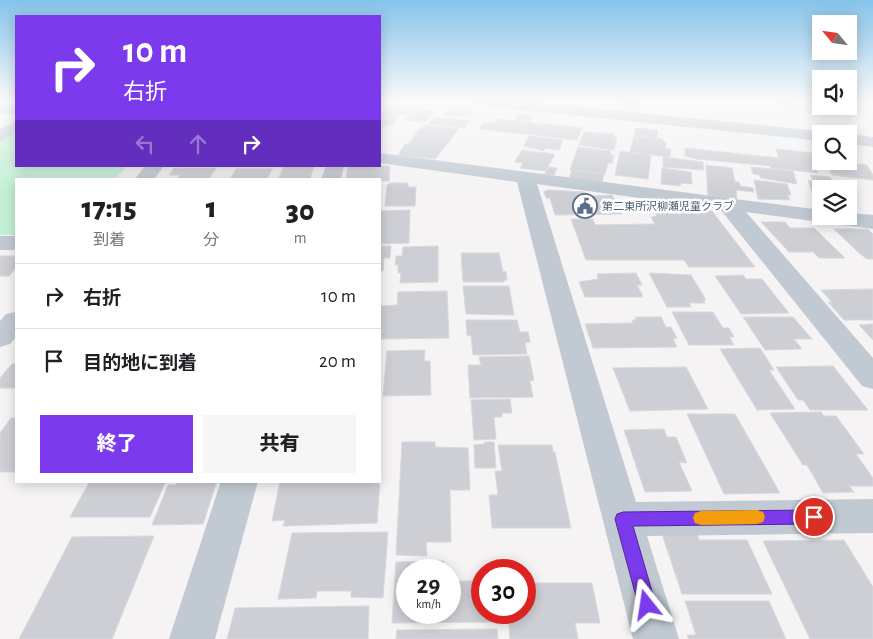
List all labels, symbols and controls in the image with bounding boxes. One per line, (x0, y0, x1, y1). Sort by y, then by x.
north arrow (812, 15, 858, 60)
map controls (812, 15, 857, 225)
text: 10 m (123, 34, 187, 69)
icon: right (40, 35, 105, 100)
button: sound (812, 70, 857, 115)
text: 右折 (123, 81, 167, 103)
button: search (812, 125, 857, 170)
icon: left (131, 130, 159, 158)
icon: ahead (184, 130, 212, 158)
icon: right (237, 130, 265, 158)
button: layers (812, 180, 857, 225)
text: 17:15 (81, 193, 137, 223)
text: 1 (206, 193, 217, 223)
public building icon: 第二東所沢柳瀬児童クラブ (572, 193, 598, 219)
text: 30 (286, 196, 314, 226)
place label: 第二東所沢柳瀬児童クラブ (602, 200, 734, 212)
text: m (294, 230, 307, 246)
text: 到着 (93, 232, 125, 248)
text: 分 (203, 232, 219, 248)
icon: right (40, 282, 68, 310)
text: 10 m (321, 287, 356, 306)
text: 右折 (83, 289, 121, 308)
icon: arrive (40, 347, 68, 375)
text: 20 m (319, 352, 356, 371)
text: 目的地に到着 (83, 354, 197, 373)
button: 終了 (40, 415, 193, 473)
button: 共有 (203, 415, 356, 473)
pin (793, 496, 835, 538)
icon: arrive (800, 503, 828, 531)
speed limit sign: 30 (471, 559, 536, 624)
text: 29 (417, 573, 440, 598)
position arrow (620, 578, 672, 630)
text: km/h (416, 598, 441, 610)

